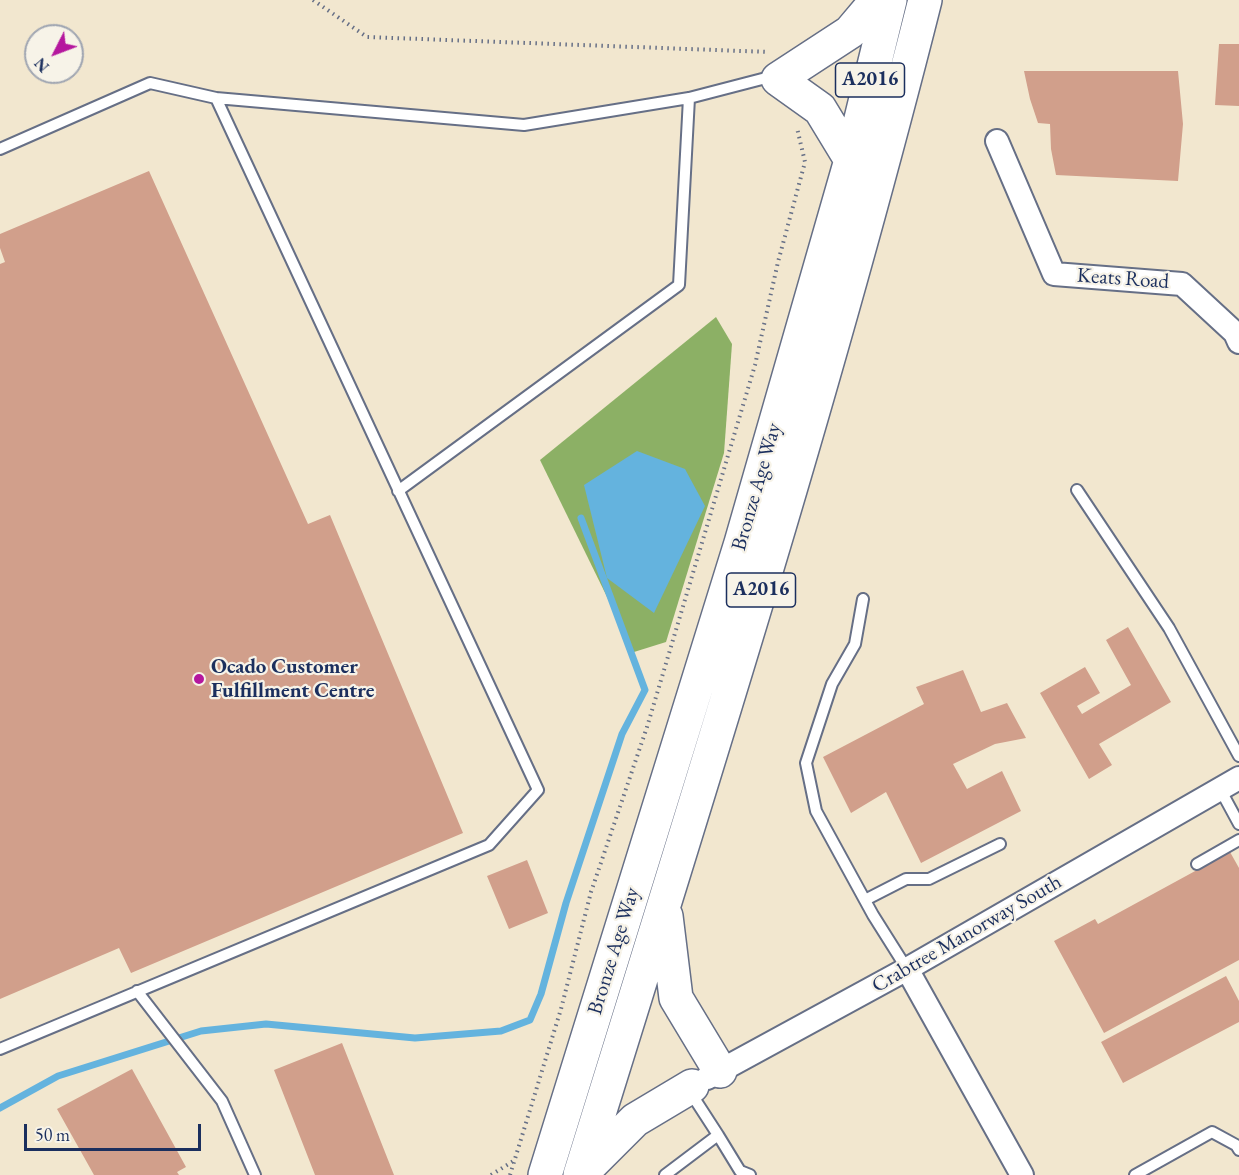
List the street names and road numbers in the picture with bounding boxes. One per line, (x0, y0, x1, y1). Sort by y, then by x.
road number: A2016 (836, 63, 904, 97)
street label: Keats Road (1076, 263, 1170, 295)
street label: Bronze Age Way (727, 420, 787, 554)
road number: A2016 (726, 573, 795, 607)
street label: Crabtree Manorway South (868, 869, 1066, 999)
street label: Bronze Age Way (583, 884, 645, 1018)

